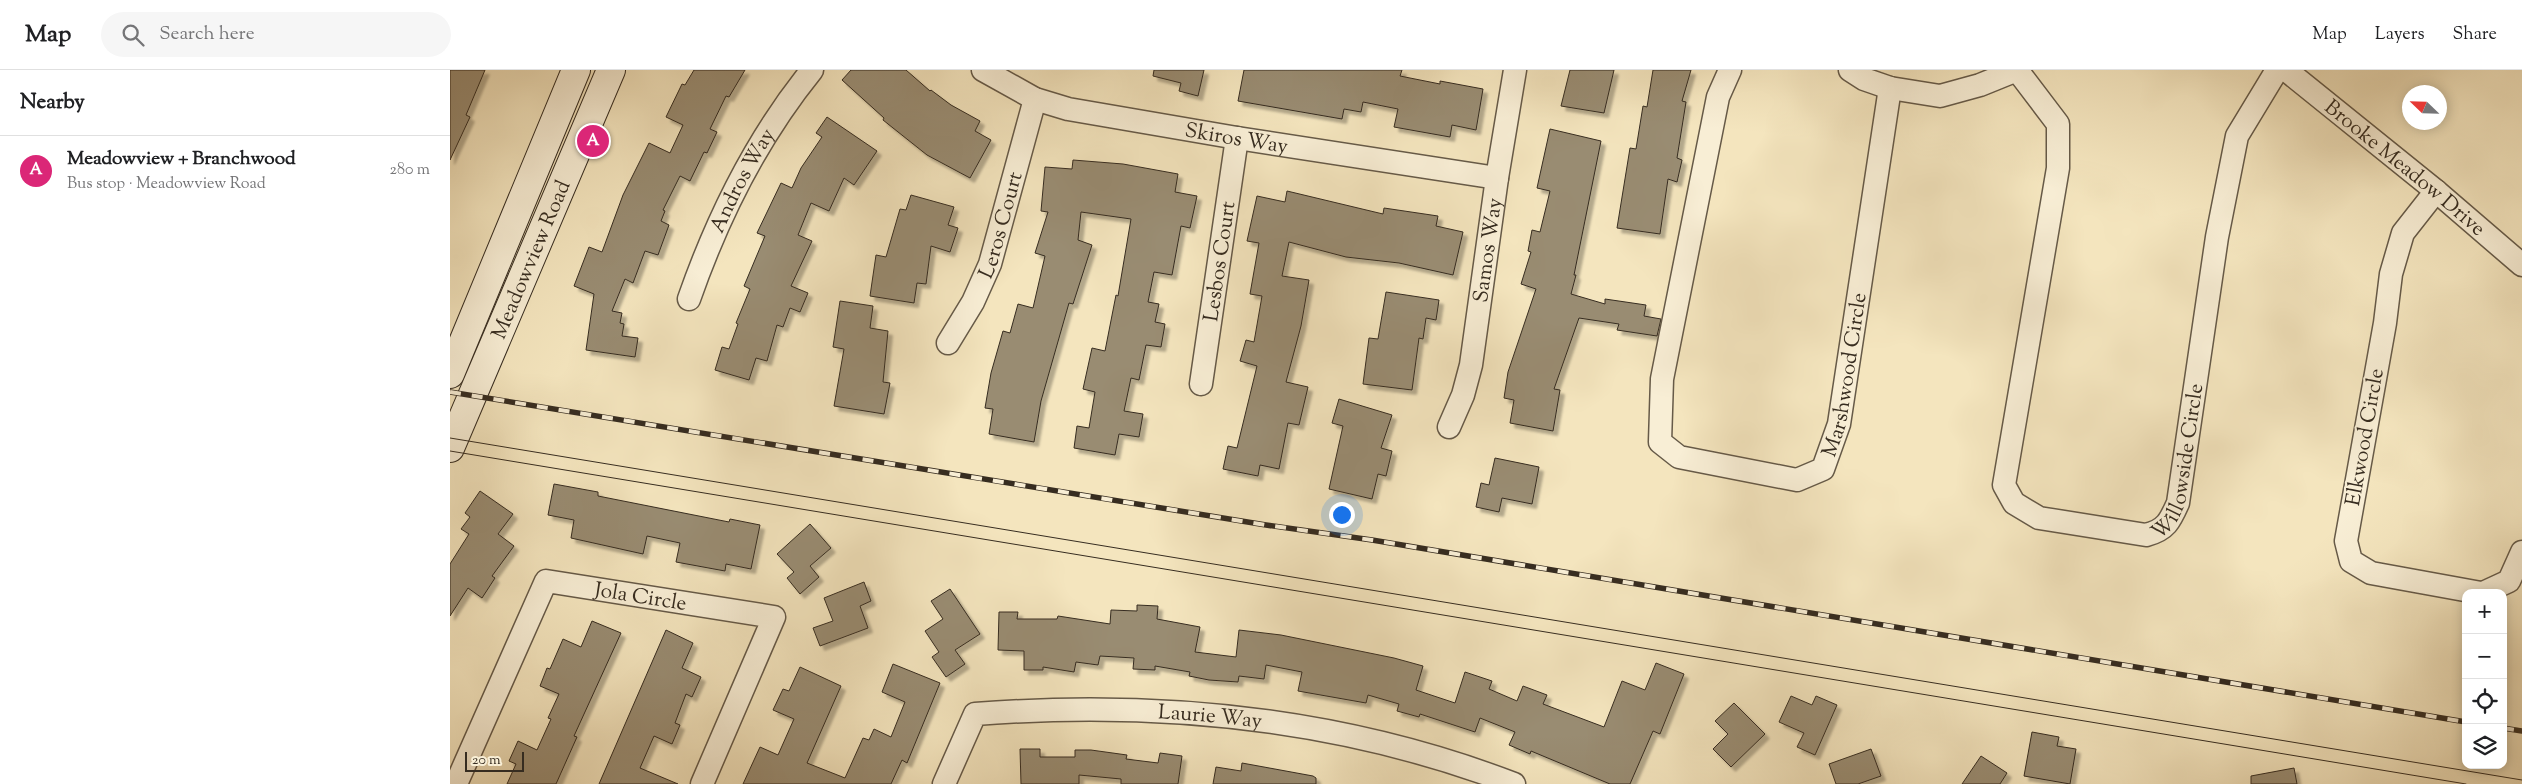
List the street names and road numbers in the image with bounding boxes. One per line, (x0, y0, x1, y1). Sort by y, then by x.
street label: Brooke Meadow Drive (2317, 94, 2491, 244)
street label: Skiros Way (1182, 116, 1290, 163)
street label: Andros Way (703, 123, 784, 238)
street label: Leros Court (972, 169, 1031, 284)
street label: Meadowview Road (485, 176, 579, 344)
street label: Samos Way (1467, 195, 1511, 305)
street label: Lesbos Court (1197, 199, 1245, 324)
street label: Marshwood Circle (1815, 291, 1876, 462)
street label: Elkwood Circle (2339, 366, 2393, 509)
street label: Willowside Circle (2146, 382, 2212, 548)
street label: Jola Circle (591, 576, 689, 620)
street label: Laurie Way (1157, 698, 1264, 738)

